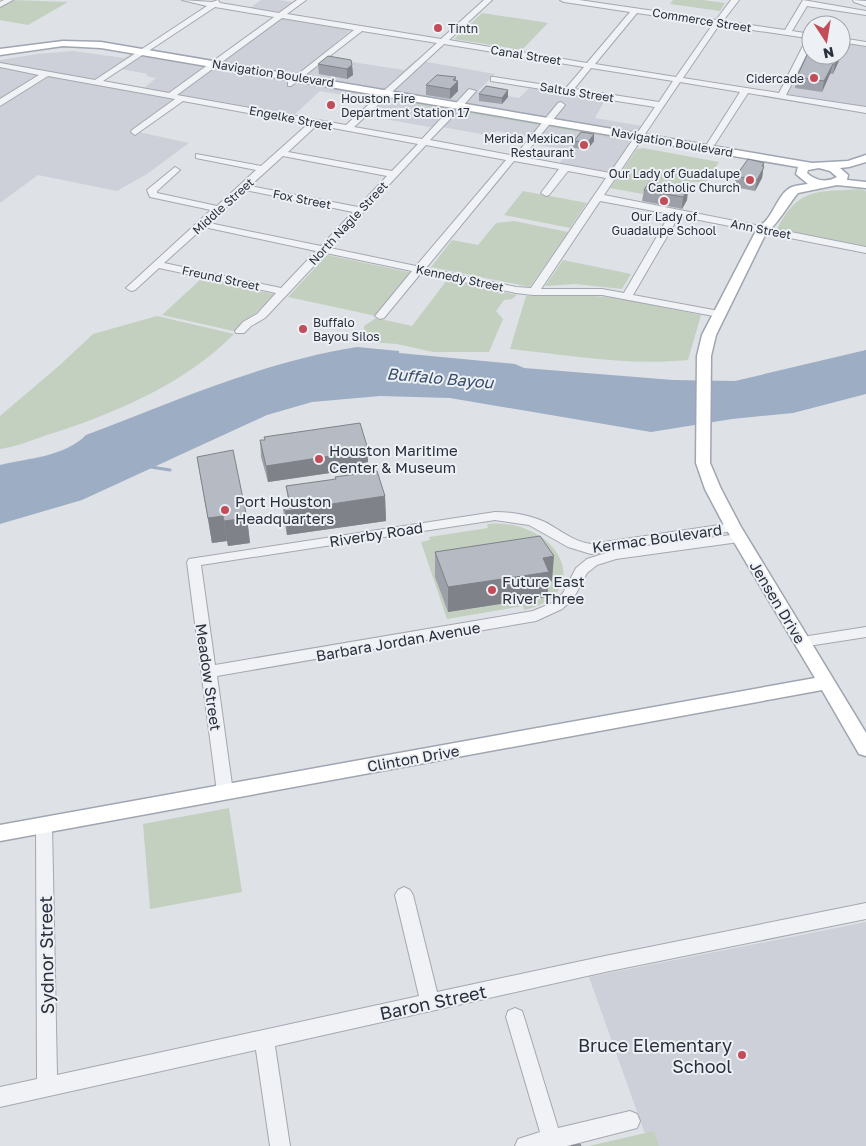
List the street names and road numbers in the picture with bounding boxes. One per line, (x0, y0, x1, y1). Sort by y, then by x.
street label: Commerce Street (651, 5, 753, 35)
street label: Canal Street (490, 42, 563, 68)
street label: Navigation Boulevard (211, 56, 335, 90)
street label: Saltus Street (539, 79, 615, 105)
street label: Engelke Street (248, 103, 334, 133)
street label: Navigation Boulevard (610, 124, 734, 160)
street label: Middle Street (189, 174, 257, 238)
street label: North Nagle Street (305, 178, 391, 268)
street label: Fox Street (272, 186, 333, 212)
street label: Ann Street (729, 216, 793, 242)
street label: Kennedy Street (415, 261, 505, 295)
street label: Freund Street (181, 262, 261, 294)
street label: Riverby Road (328, 518, 424, 550)
street label: Kermac Boulevard (591, 520, 723, 556)
street label: Jensen Drive (746, 557, 810, 647)
street label: Barbara Jordan Avenue (314, 618, 482, 664)
street label: Meadow Street (193, 622, 225, 732)
street label: Clinton Drive (366, 741, 461, 775)
street label: Sydnor Street (34, 895, 58, 1015)
street label: Baron Street (378, 980, 488, 1024)

